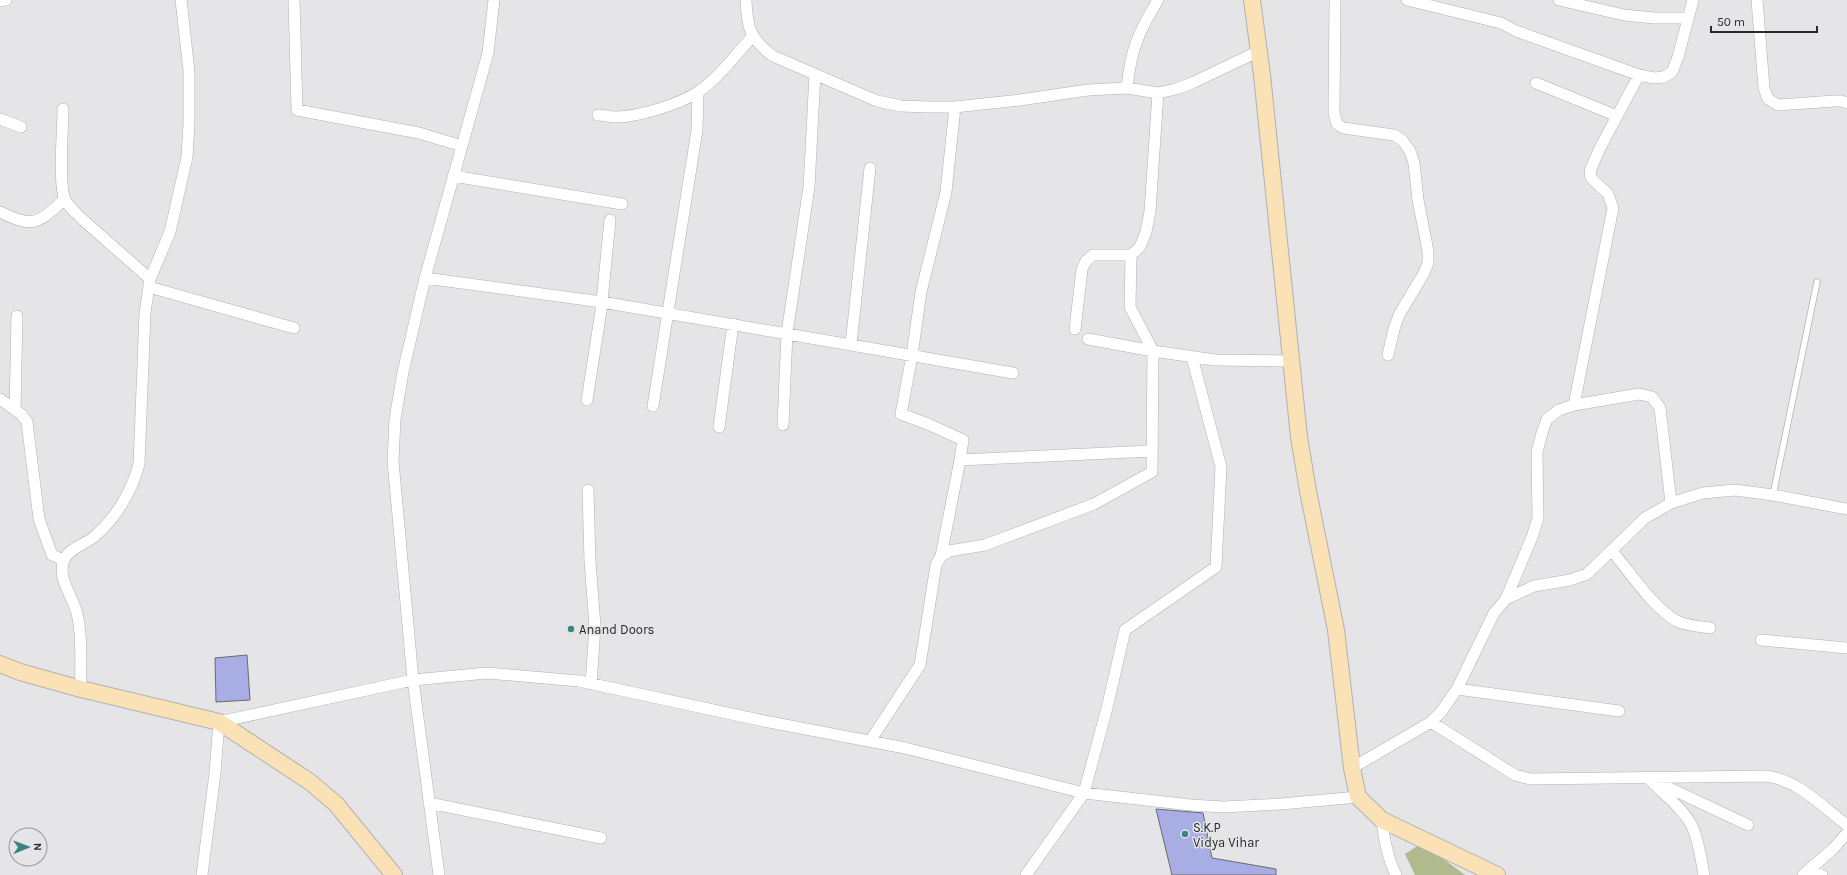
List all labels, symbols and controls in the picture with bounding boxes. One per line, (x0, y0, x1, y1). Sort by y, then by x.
scale bar (1711, 8, 1817, 34)
text: 50 m (1717, 15, 1745, 29)
place label: Anand Doors (579, 622, 655, 637)
marker: Anand Doors (566, 624, 576, 634)
place label: S.K.P Vidya Vihar (1193, 820, 1259, 850)
north arrow (8, 827, 48, 867)
marker: S.K.P Vidya Vihar (1180, 829, 1190, 839)
text: N (31, 843, 44, 851)

